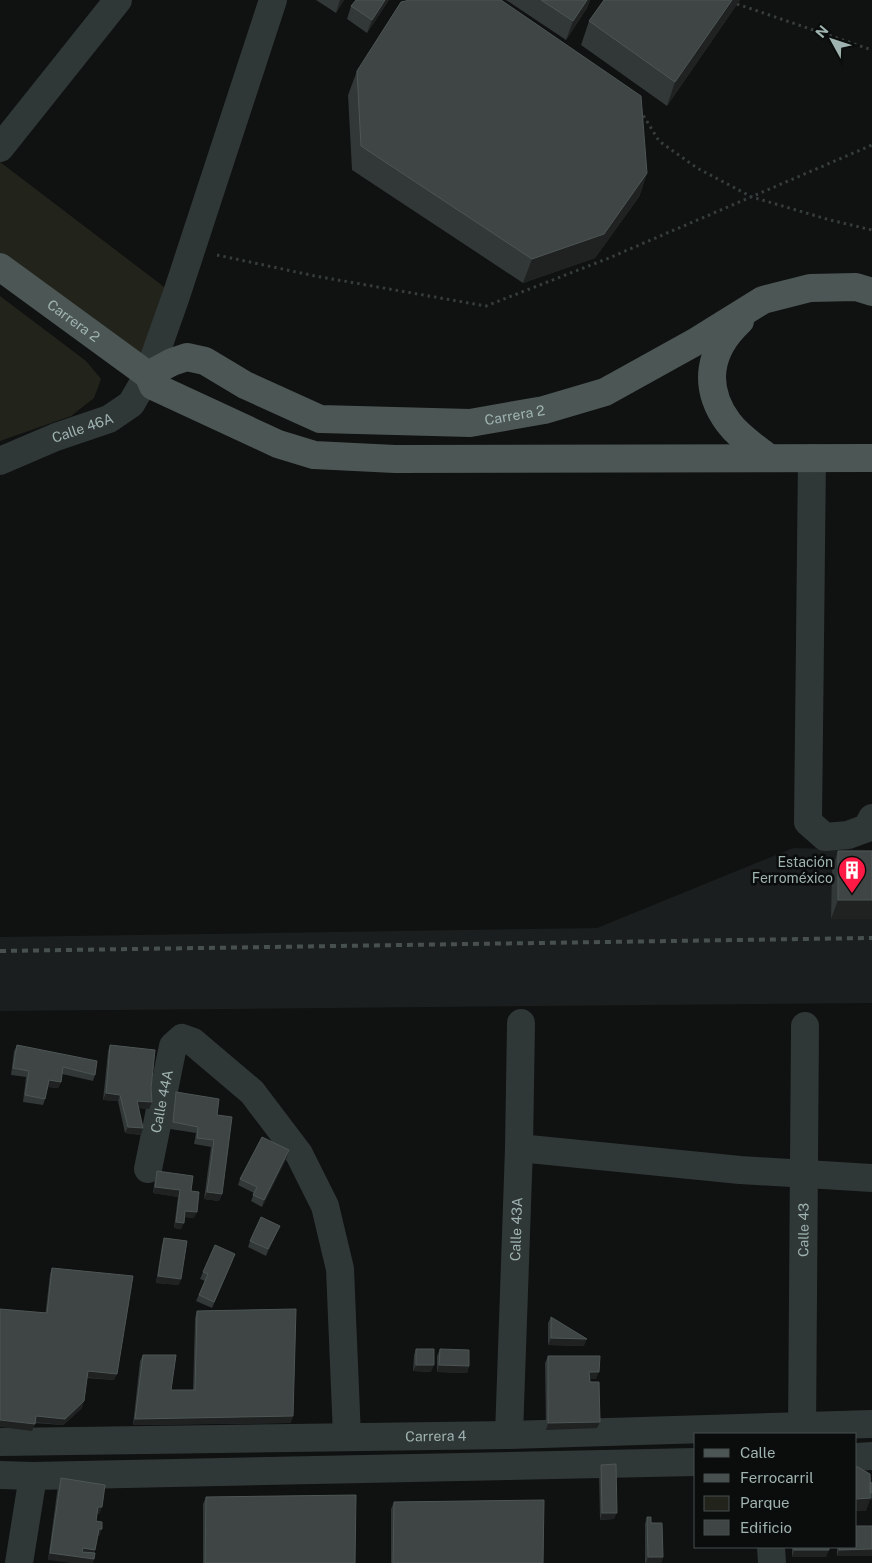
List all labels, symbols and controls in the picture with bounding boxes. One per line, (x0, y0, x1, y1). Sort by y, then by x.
north arrow (807, 15, 857, 65)
text: N (812, 22, 832, 41)
street label: Carrera 2 (44, 296, 103, 345)
street label: Carrera 2 (483, 402, 546, 428)
street label: Calle 46A (50, 410, 115, 446)
place label: Estación Ferroméxico (752, 854, 833, 886)
building icon: Estación Ferroméxico (837, 855, 867, 894)
street label: Calle 44A (148, 1068, 176, 1134)
street label: Calle 43A (507, 1197, 525, 1261)
street label: Calle 43 (795, 1203, 812, 1257)
street label: Carrera 4 (405, 1428, 467, 1444)
legend (694, 1433, 857, 1548)
text: Calle (740, 1444, 776, 1461)
text: Ferrocarril (740, 1469, 814, 1486)
text: Parque (740, 1494, 790, 1511)
text: Edificio (740, 1519, 792, 1536)

